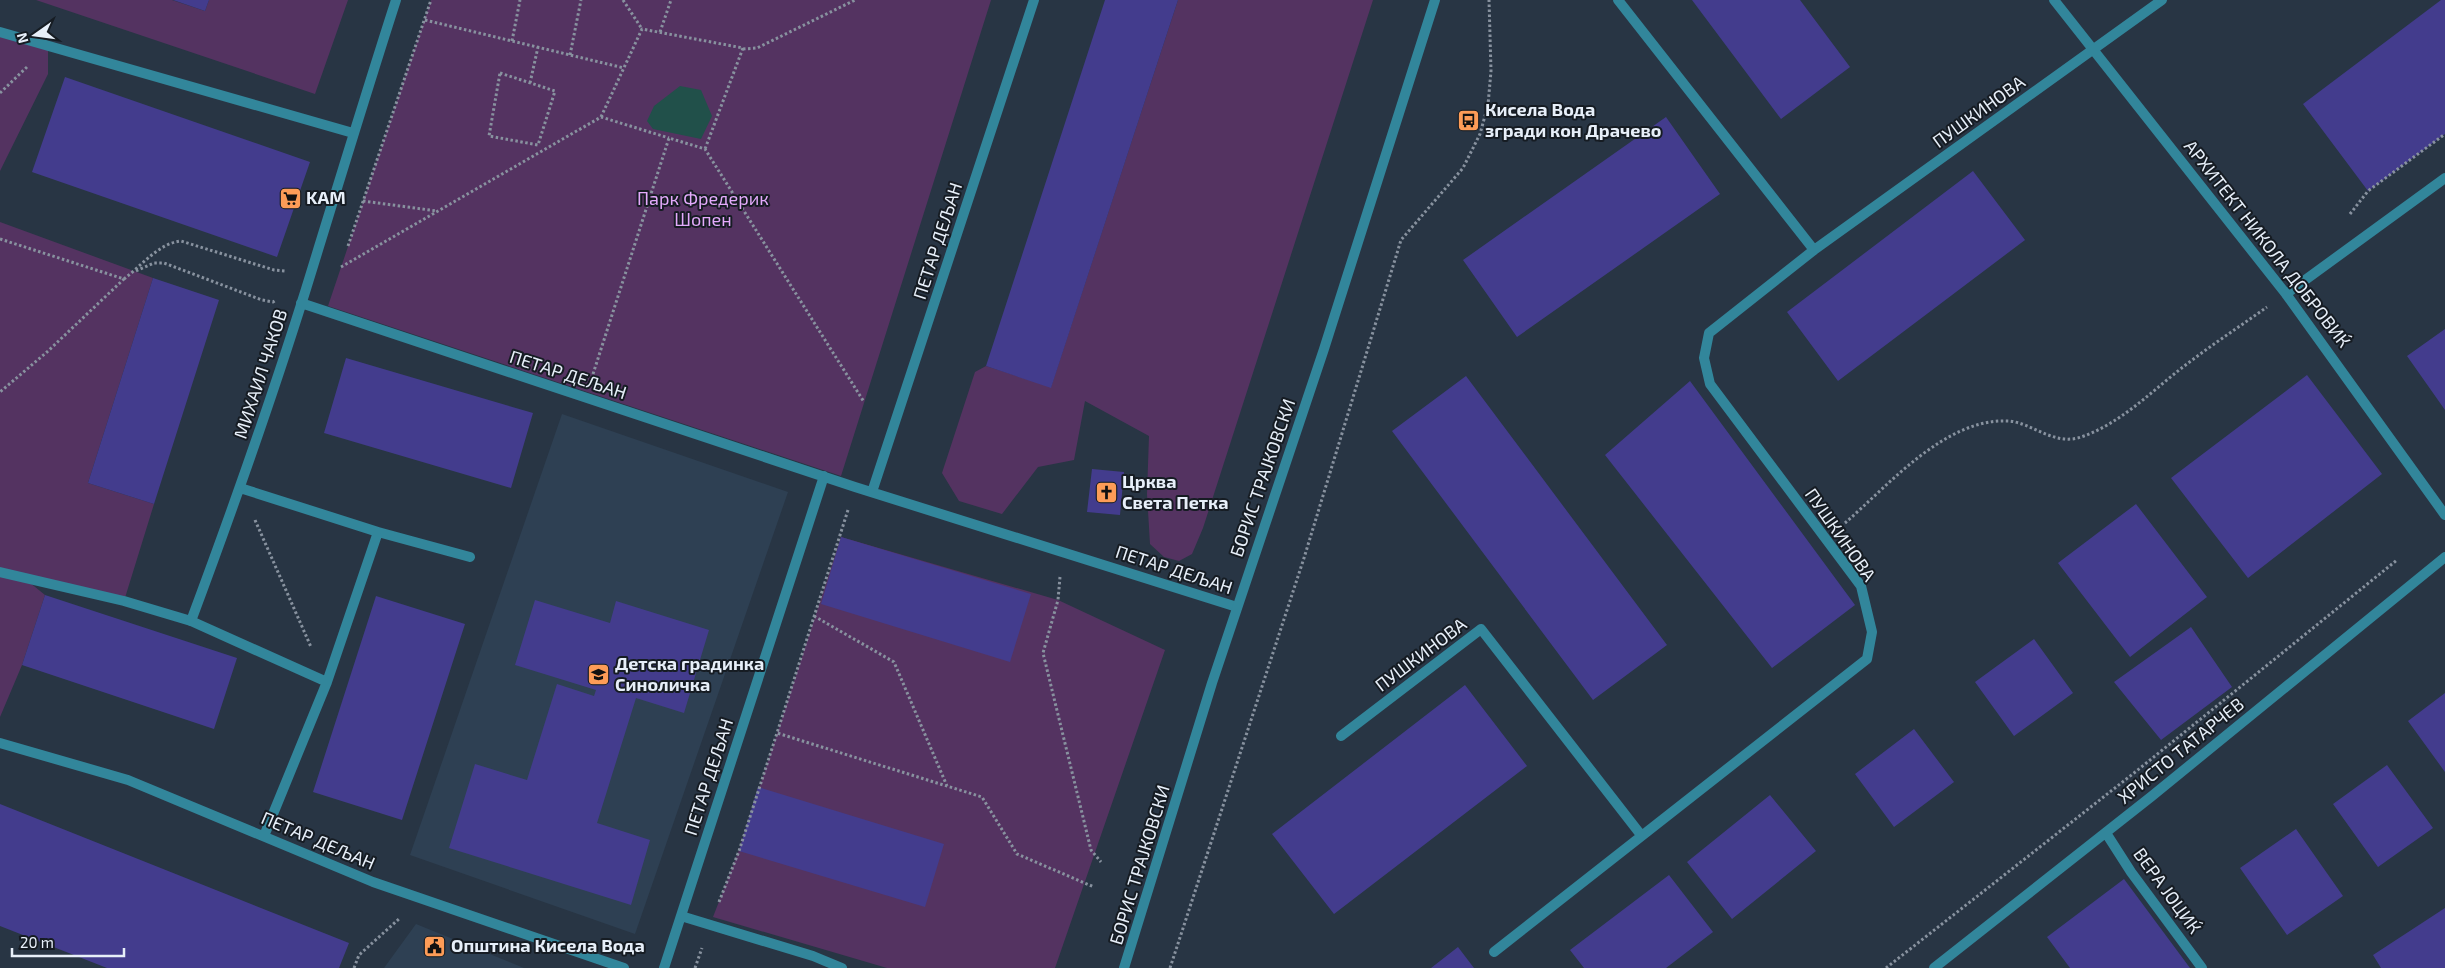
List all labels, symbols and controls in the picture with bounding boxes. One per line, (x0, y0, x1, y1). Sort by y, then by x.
north arrow (10, 10, 60, 60)
text: N (12, 31, 31, 45)
street label: ПУШКИНОВА (1928, 70, 2029, 152)
place label: Кисела Вода згради кон Драчево (1485, 98, 1661, 141)
bus stop icon: Кисела Вода згради кон Драчево (1457, 108, 1481, 132)
street label: АРХИТЕКТ НИКОЛА ДОБРОВИЌ (2180, 135, 2356, 352)
street label: ПЕТАР ДЕЉАН (908, 179, 966, 302)
supermarket icon: KAM (278, 186, 302, 210)
place label: KAM (306, 186, 346, 208)
park label: Парк Фредерик Шопен (637, 187, 769, 230)
street label: МИХАИЛ ЧАКОВ (229, 306, 291, 441)
street label: ПЕТАР ДЕЉАН (507, 345, 630, 403)
street label: БОРИС ТРАЈКОВСКИ (1225, 396, 1299, 560)
place label: Црква Света Петка (1122, 470, 1229, 513)
church icon: Црква Света Петка (1094, 480, 1118, 504)
street label: ПУШКИНОВА (1801, 484, 1881, 586)
street label: ПЕТАР ДЕЉАН (1113, 540, 1236, 598)
street label: ПУШКИНОВА (1370, 612, 1471, 696)
place label: Детска градинка Синоличка (615, 652, 764, 695)
school or university icon: Детска градинка Синоличка (587, 662, 611, 686)
street label: ХРИСТО ТАТАРЧЕВ (2113, 693, 2248, 808)
street label: ПЕТАР ДЕЉАН (679, 715, 737, 838)
street label: БОРИС ТРАЈКОВСКИ (1104, 782, 1174, 947)
street label: ПЕТАР ДЕЉАН (258, 806, 379, 874)
street label: ВЕРА ЈОЦИЌ (2129, 843, 2206, 938)
scale bar (12, 926, 125, 958)
text: 20 m (20, 933, 54, 951)
public building icon: Општина Кисела Вода (423, 934, 447, 958)
place label: Општина Кисела Вода (451, 934, 645, 956)

